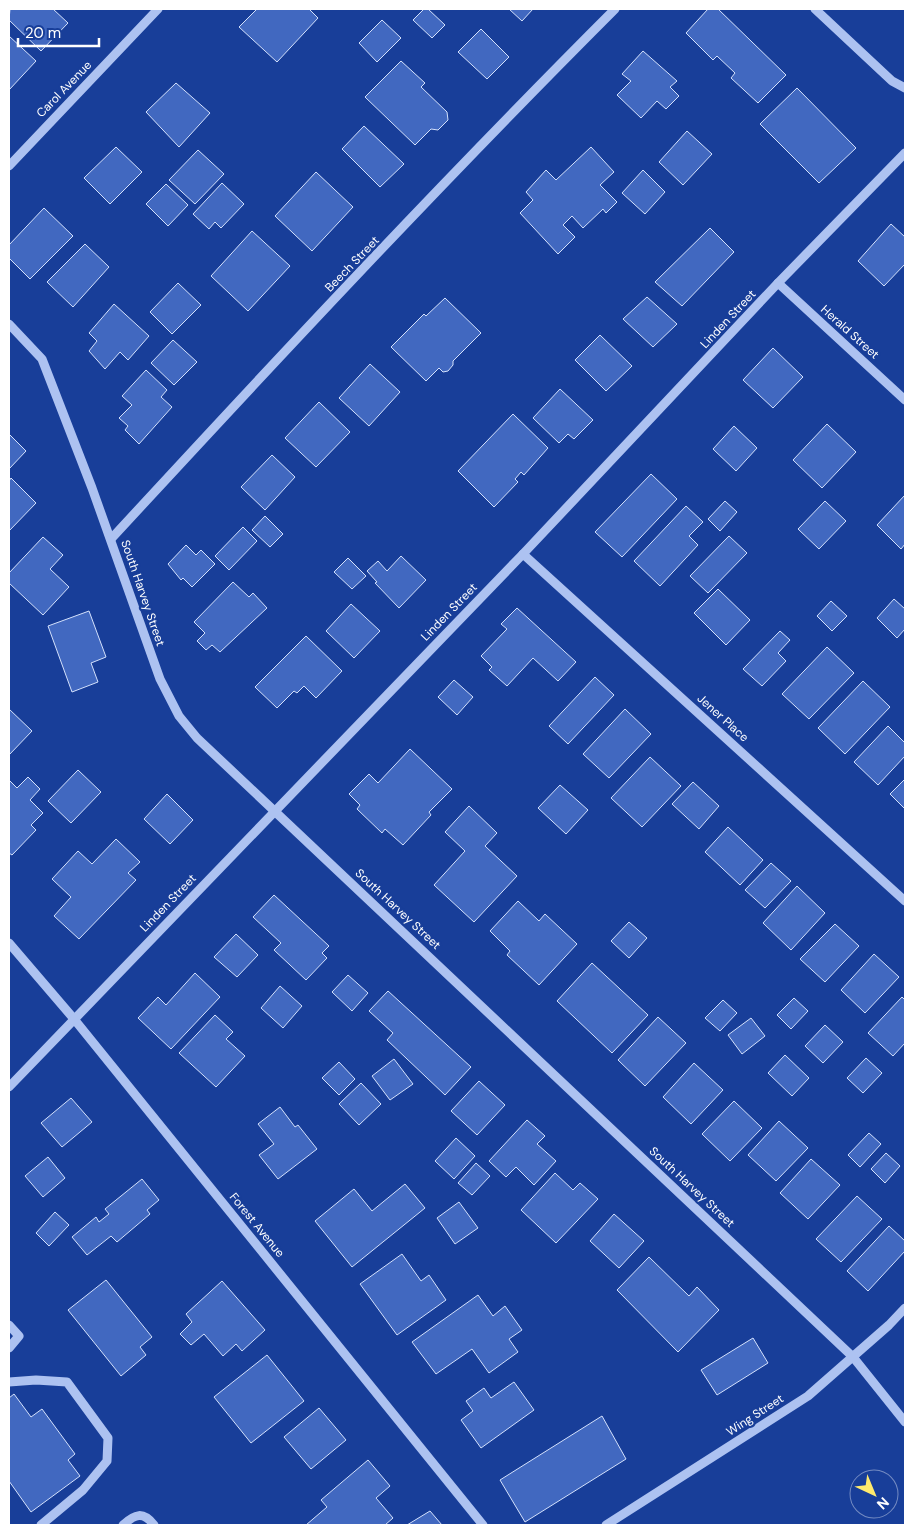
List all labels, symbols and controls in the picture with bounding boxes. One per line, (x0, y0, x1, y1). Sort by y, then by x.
scale bar (18, 15, 99, 47)
text: 20 m (25, 23, 61, 43)
street label: Carol Avenue (33, 57, 95, 121)
street label: Beech Street (321, 232, 383, 295)
street label: Linden Street (697, 286, 759, 352)
street label: Herald Street (817, 302, 883, 363)
street label: South Harvey Street (117, 538, 169, 649)
street label: Linden Street (417, 579, 481, 644)
street label: Jener Place (694, 691, 752, 745)
street label: South Harvey Street (352, 865, 444, 953)
street label: Linden Street (136, 870, 200, 935)
street label: South Harvey Street (646, 1143, 738, 1231)
street label: Forest Avenue (226, 1189, 288, 1261)
street label: Wing Street (723, 1390, 787, 1439)
north arrow (849, 1469, 899, 1519)
text: N (873, 1493, 893, 1513)

